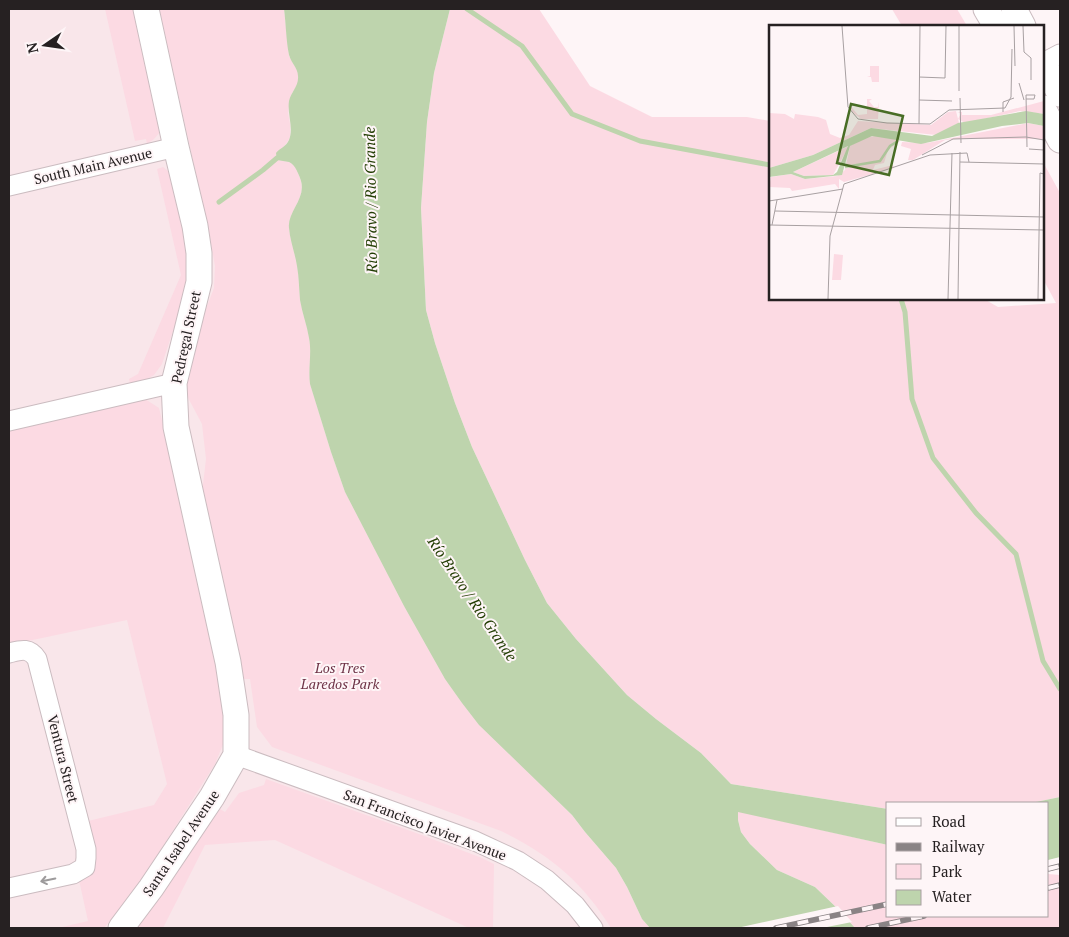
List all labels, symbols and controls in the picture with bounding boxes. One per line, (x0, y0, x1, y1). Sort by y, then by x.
north arrow (20, 20, 70, 70)
inset map (769, 25, 1044, 300)
text: N (21, 40, 42, 55)
water label: Río Bravo / Rio Grande (359, 127, 381, 274)
street label: South Main Avenue (32, 143, 154, 188)
street label: Pedregal Street (166, 288, 205, 385)
water label: Río Bravo / Rio Grande (423, 531, 522, 665)
park label: Los Tres Laredos Park (300, 658, 379, 693)
street label: Ventura Street (43, 713, 84, 806)
street label: San Francisco Javier Avenue (341, 785, 510, 864)
street label: Santa Isabel Avenue (138, 786, 223, 900)
legend (886, 802, 1049, 917)
text: Road (932, 811, 965, 831)
text: Railway (932, 836, 985, 856)
text: Park (932, 861, 962, 881)
one-way arrow (40, 875, 56, 885)
text: Water (932, 886, 972, 906)

